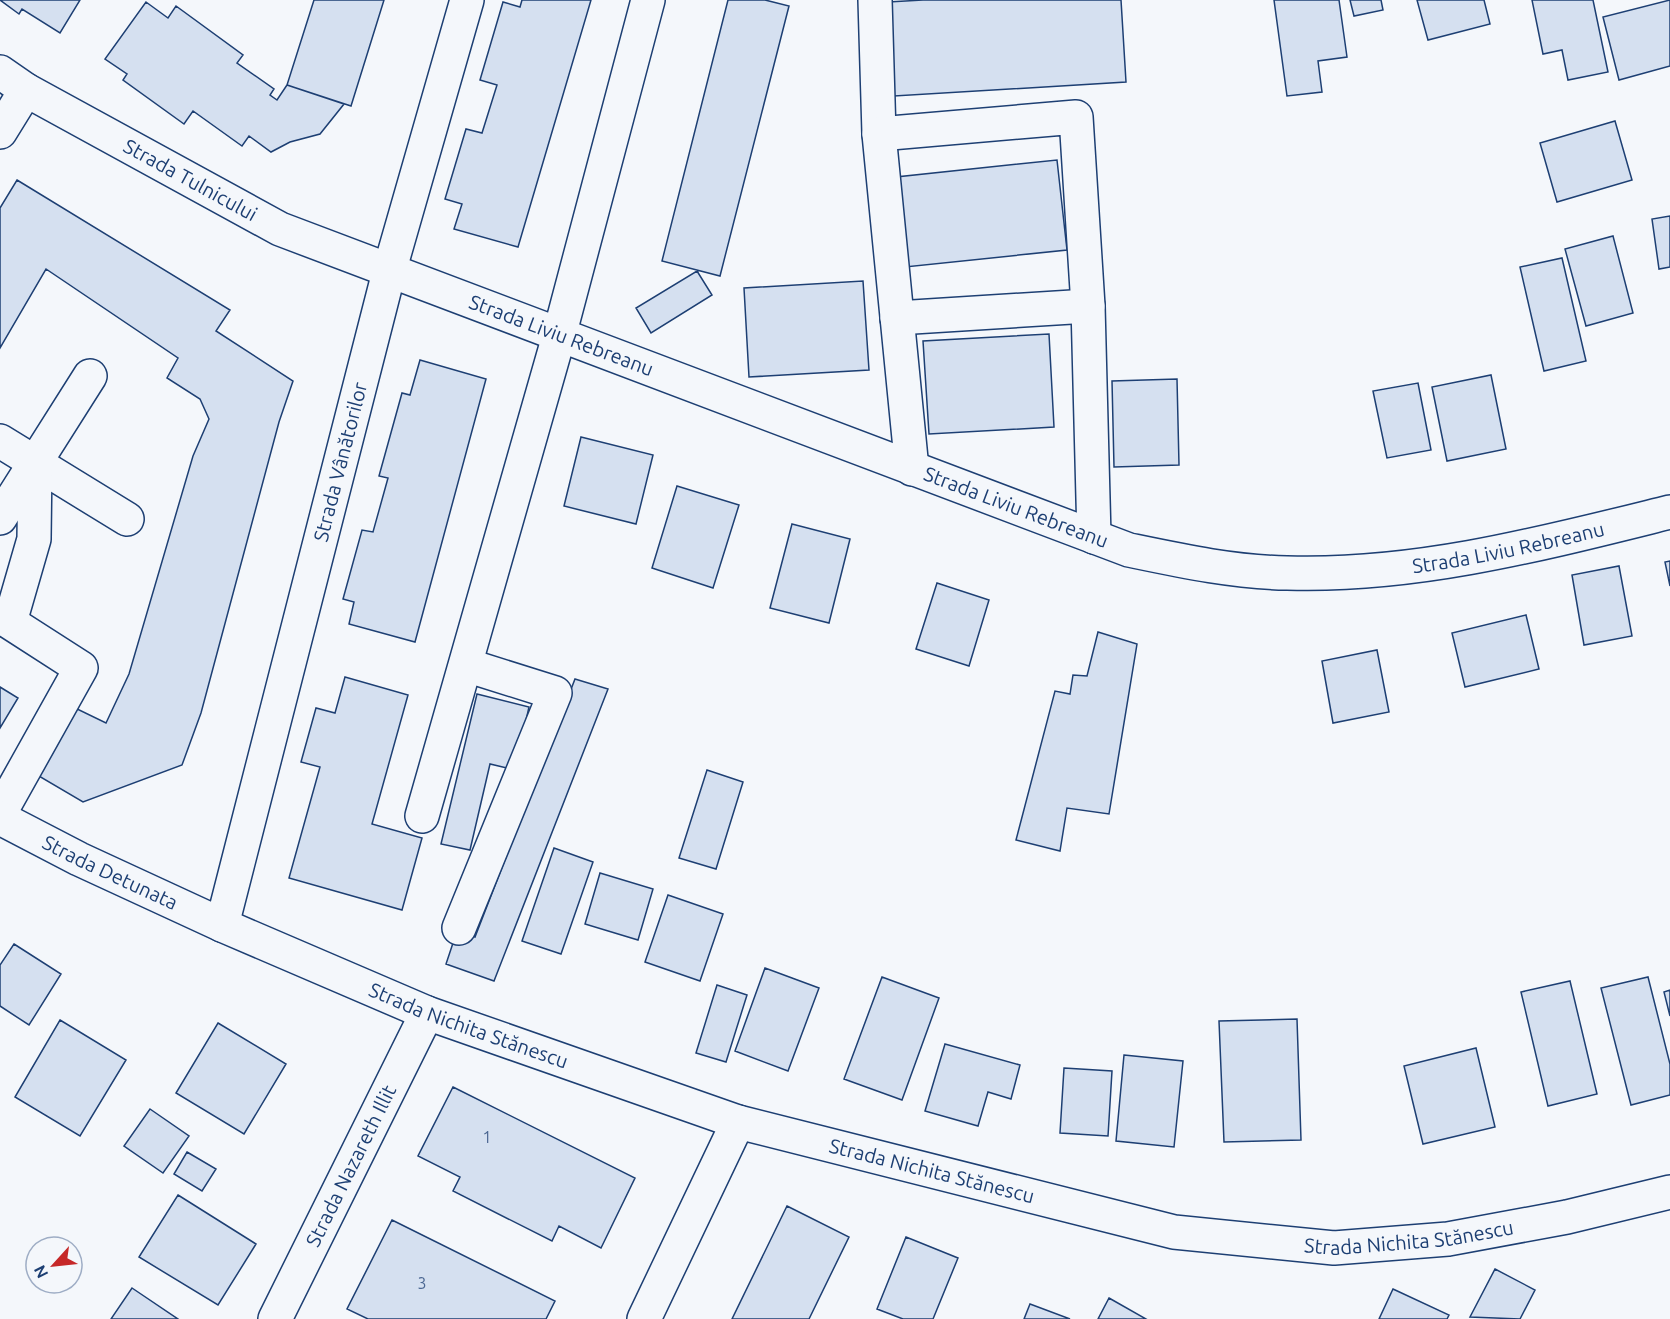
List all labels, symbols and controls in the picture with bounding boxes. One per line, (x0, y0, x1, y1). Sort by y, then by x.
street label: Strada Tulnicului (120, 134, 261, 225)
street label: Strada Liviu Rebreanu (466, 290, 657, 380)
street label: Strada Vânătorilor (309, 379, 371, 544)
street label: Strada Liviu Rebreanu (921, 461, 1112, 552)
street label: Strada Liviu Rebreanu (1411, 517, 1606, 577)
street label: Strada Detunata (39, 830, 182, 914)
street label: Strada Nichita Stănescu (366, 978, 571, 1073)
street label: Strada Nazareth Illit (301, 1081, 401, 1250)
house number: 1 (482, 1128, 492, 1146)
street label: Strada Nichita Stănescu (827, 1133, 1037, 1207)
street label: Strada Nichita Stănescu (1303, 1215, 1515, 1259)
north arrow (24, 1235, 84, 1295)
text: N (30, 1262, 51, 1281)
house number: 3 (417, 1274, 427, 1292)

